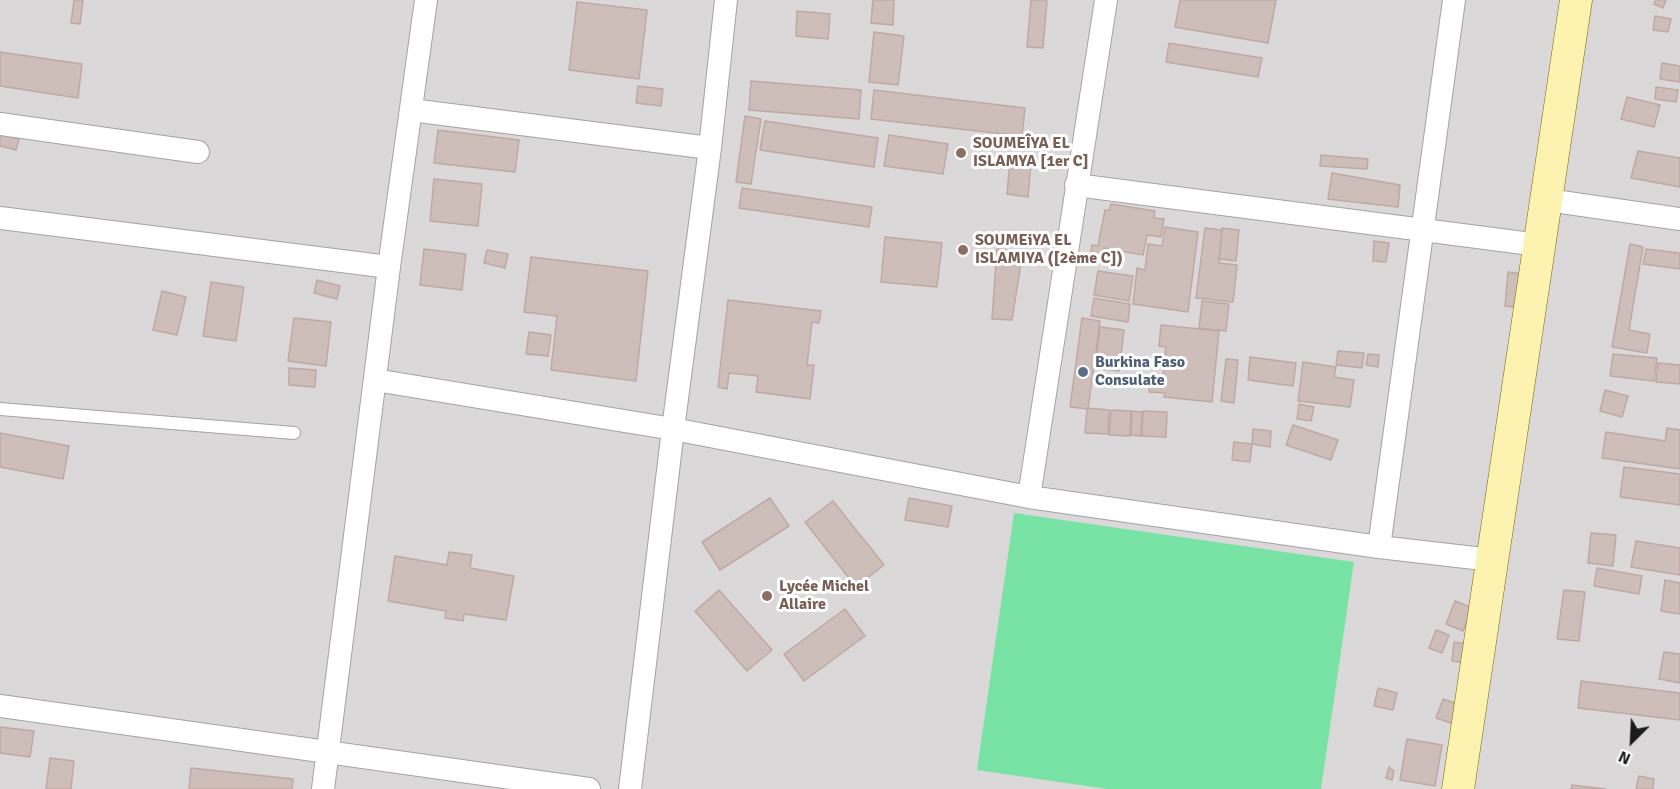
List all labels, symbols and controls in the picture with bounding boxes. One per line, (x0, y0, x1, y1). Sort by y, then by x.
place label: SOUMEÎYA EL ISLAMYA [1er C] (973, 134, 1089, 172)
marker: SOUMEÎYA EL ISLAMYA [1er C] (954, 146, 968, 160)
place label: SOUMEiYA EL ISLAMIYA ([2ème C]) (975, 231, 1123, 269)
marker: SOUMEiYA EL ISLAMIYA ([2ème C]) (956, 243, 970, 257)
place label: Burkina Faso Consulate (1095, 353, 1185, 391)
marker: Burkina Faso Consulate (1076, 365, 1090, 379)
place label: Lycée Michel Allaire (779, 577, 869, 615)
marker: Lycée Michel Allaire (760, 589, 774, 603)
north arrow (1602, 711, 1662, 771)
text: N (1616, 746, 1634, 769)

